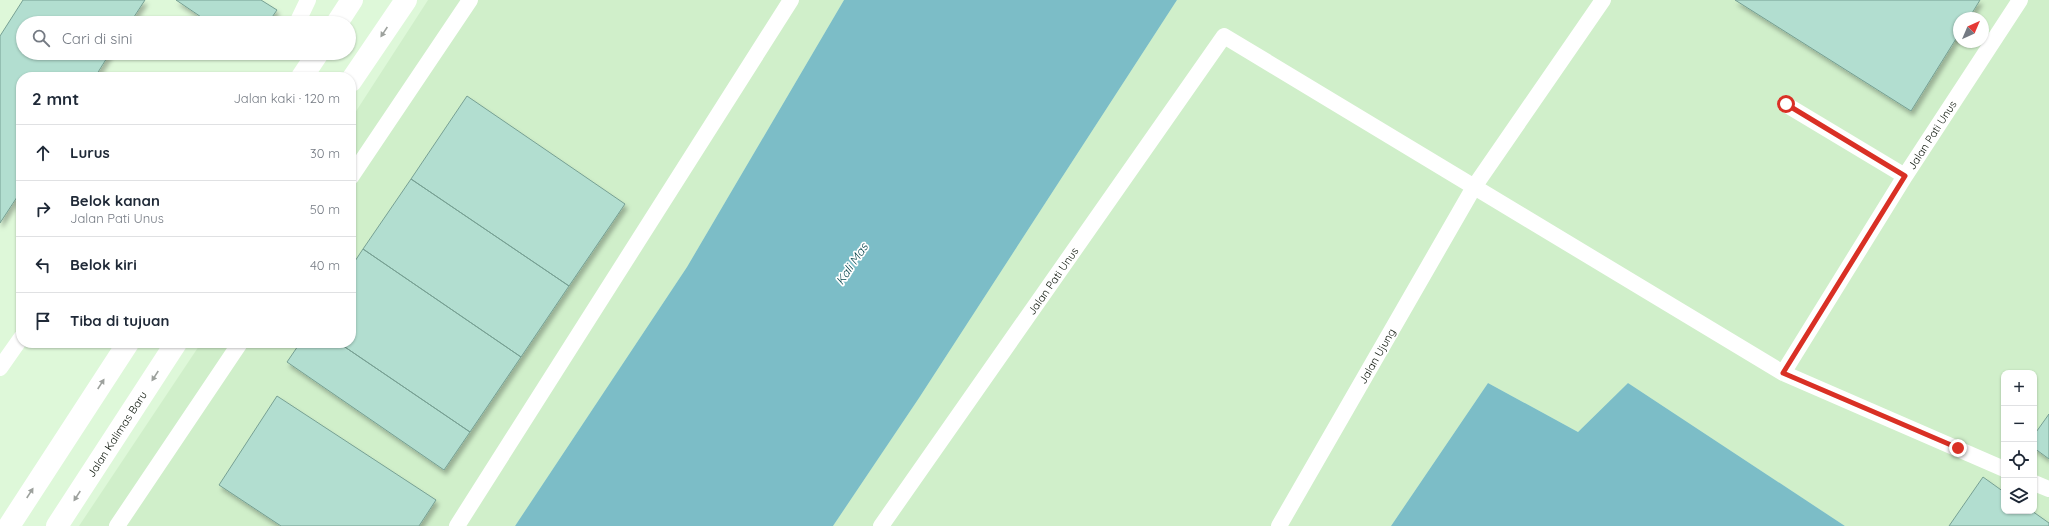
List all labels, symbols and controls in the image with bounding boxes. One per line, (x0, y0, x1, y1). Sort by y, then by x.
north arrow (1953, 12, 1989, 48)
search box (16, 16, 356, 60)
icon: search (30, 27, 52, 49)
one-way arrow (380, 27, 388, 38)
text: Cari di sini (62, 29, 133, 48)
text: 2 mnt (32, 88, 79, 109)
text: Jalan kaki · 120 m (233, 90, 340, 106)
route start (1777, 95, 1795, 113)
street label: Jalan Pati Unus (1905, 98, 1959, 172)
icon: ahead (32, 142, 54, 164)
text: Lurus (70, 143, 110, 162)
text: 30 m (310, 145, 340, 161)
text: Belok kanan (70, 191, 160, 210)
icon: right (32, 198, 54, 220)
text: 50 m (310, 201, 340, 217)
text: Jalan Pati Unus (70, 210, 164, 226)
water label: Kali Mas (832, 239, 872, 287)
street label: Jalan Pati Unus (1024, 244, 1082, 318)
icon: left (32, 254, 54, 276)
text: Belok kiri (70, 255, 137, 274)
text: 40 m (310, 257, 340, 273)
icon: arrive (32, 310, 54, 332)
text: Tiba di tujuan (70, 311, 169, 330)
street label: Jalan Ujung (1355, 326, 1399, 386)
map controls (2001, 370, 2037, 514)
button: + (2001, 370, 2037, 406)
one-way arrow (151, 371, 159, 381)
one-way arrow (97, 379, 105, 389)
street label: Jalan Kalimas Baru (84, 388, 150, 480)
button: − (2001, 406, 2037, 442)
route end (1949, 439, 1967, 457)
button: locate (2001, 442, 2037, 478)
button: layers (2001, 478, 2037, 514)
one-way arrow (27, 487, 34, 499)
one-way arrow (73, 491, 80, 502)

